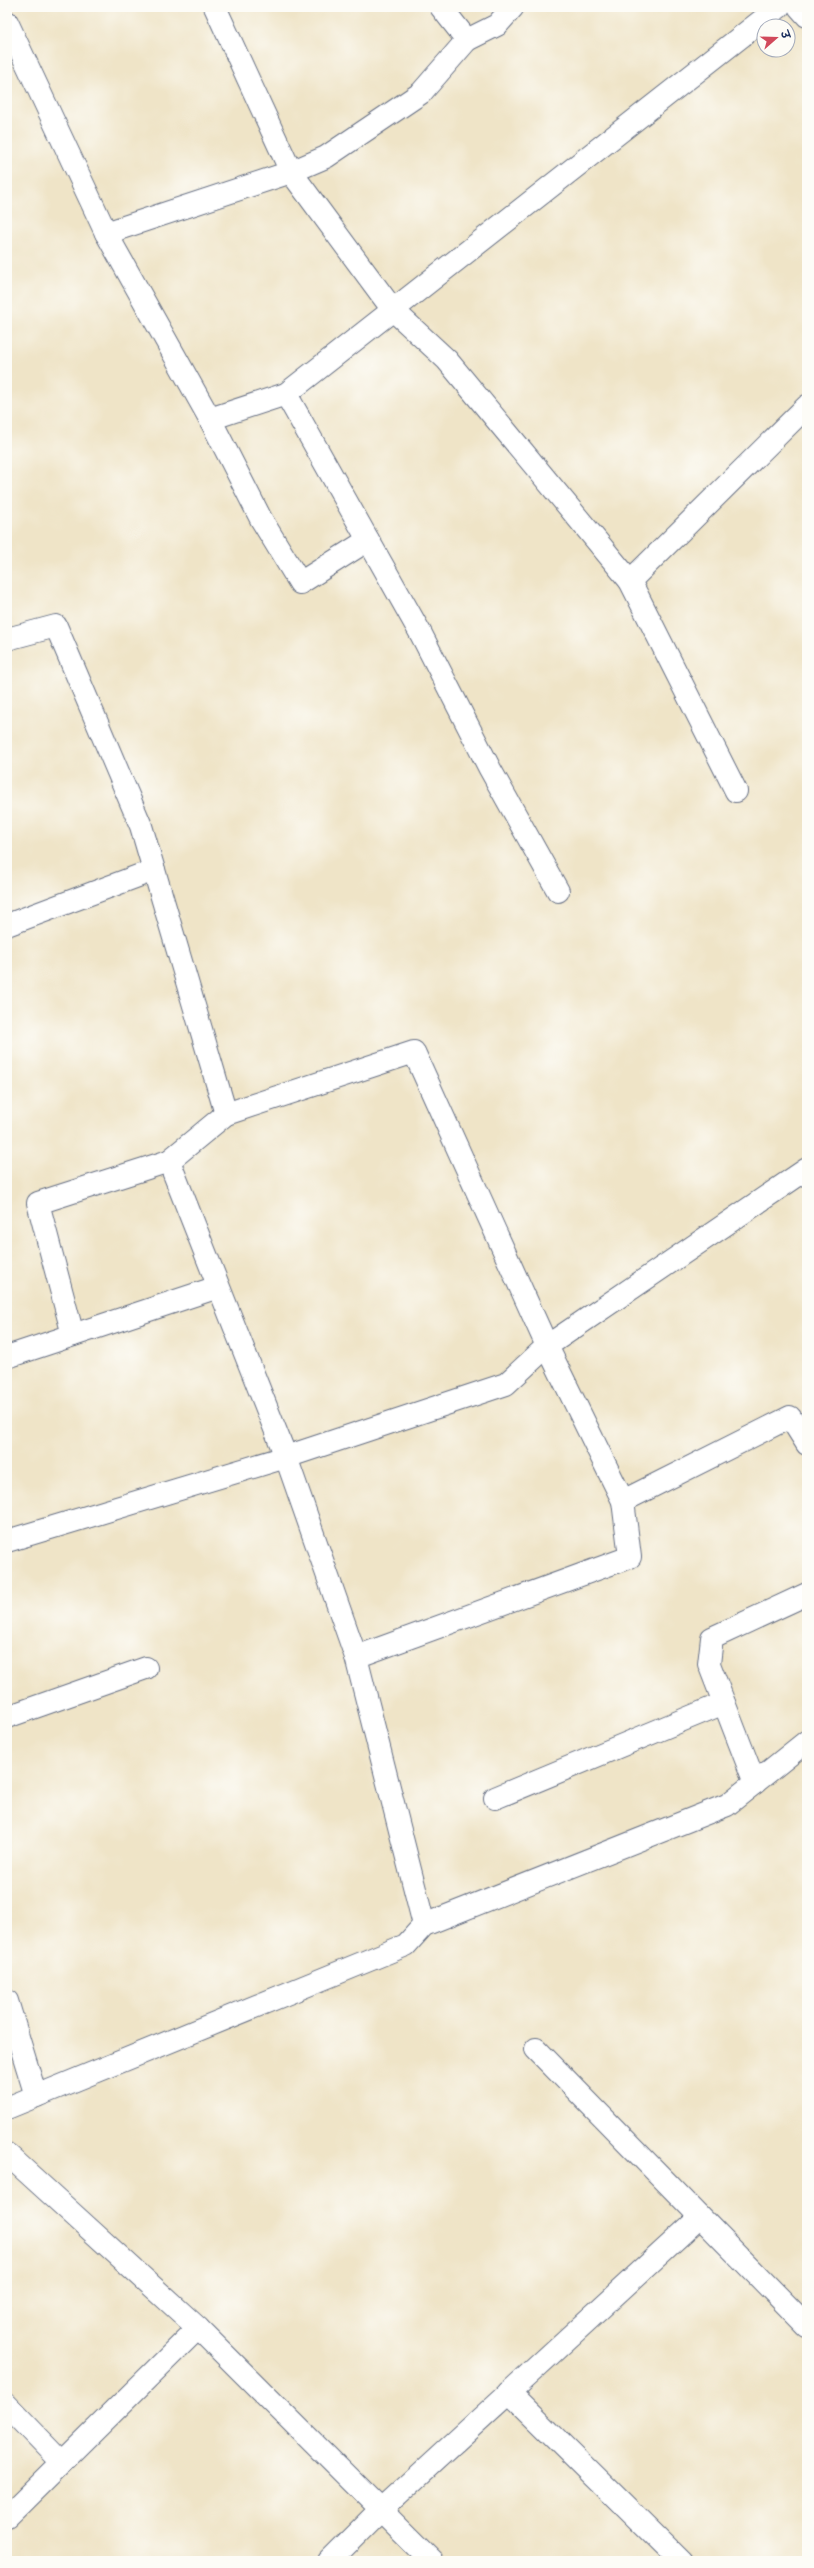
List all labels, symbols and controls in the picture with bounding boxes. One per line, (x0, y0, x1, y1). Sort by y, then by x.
north arrow (756, 18, 796, 58)
text: उ (777, 28, 793, 42)

